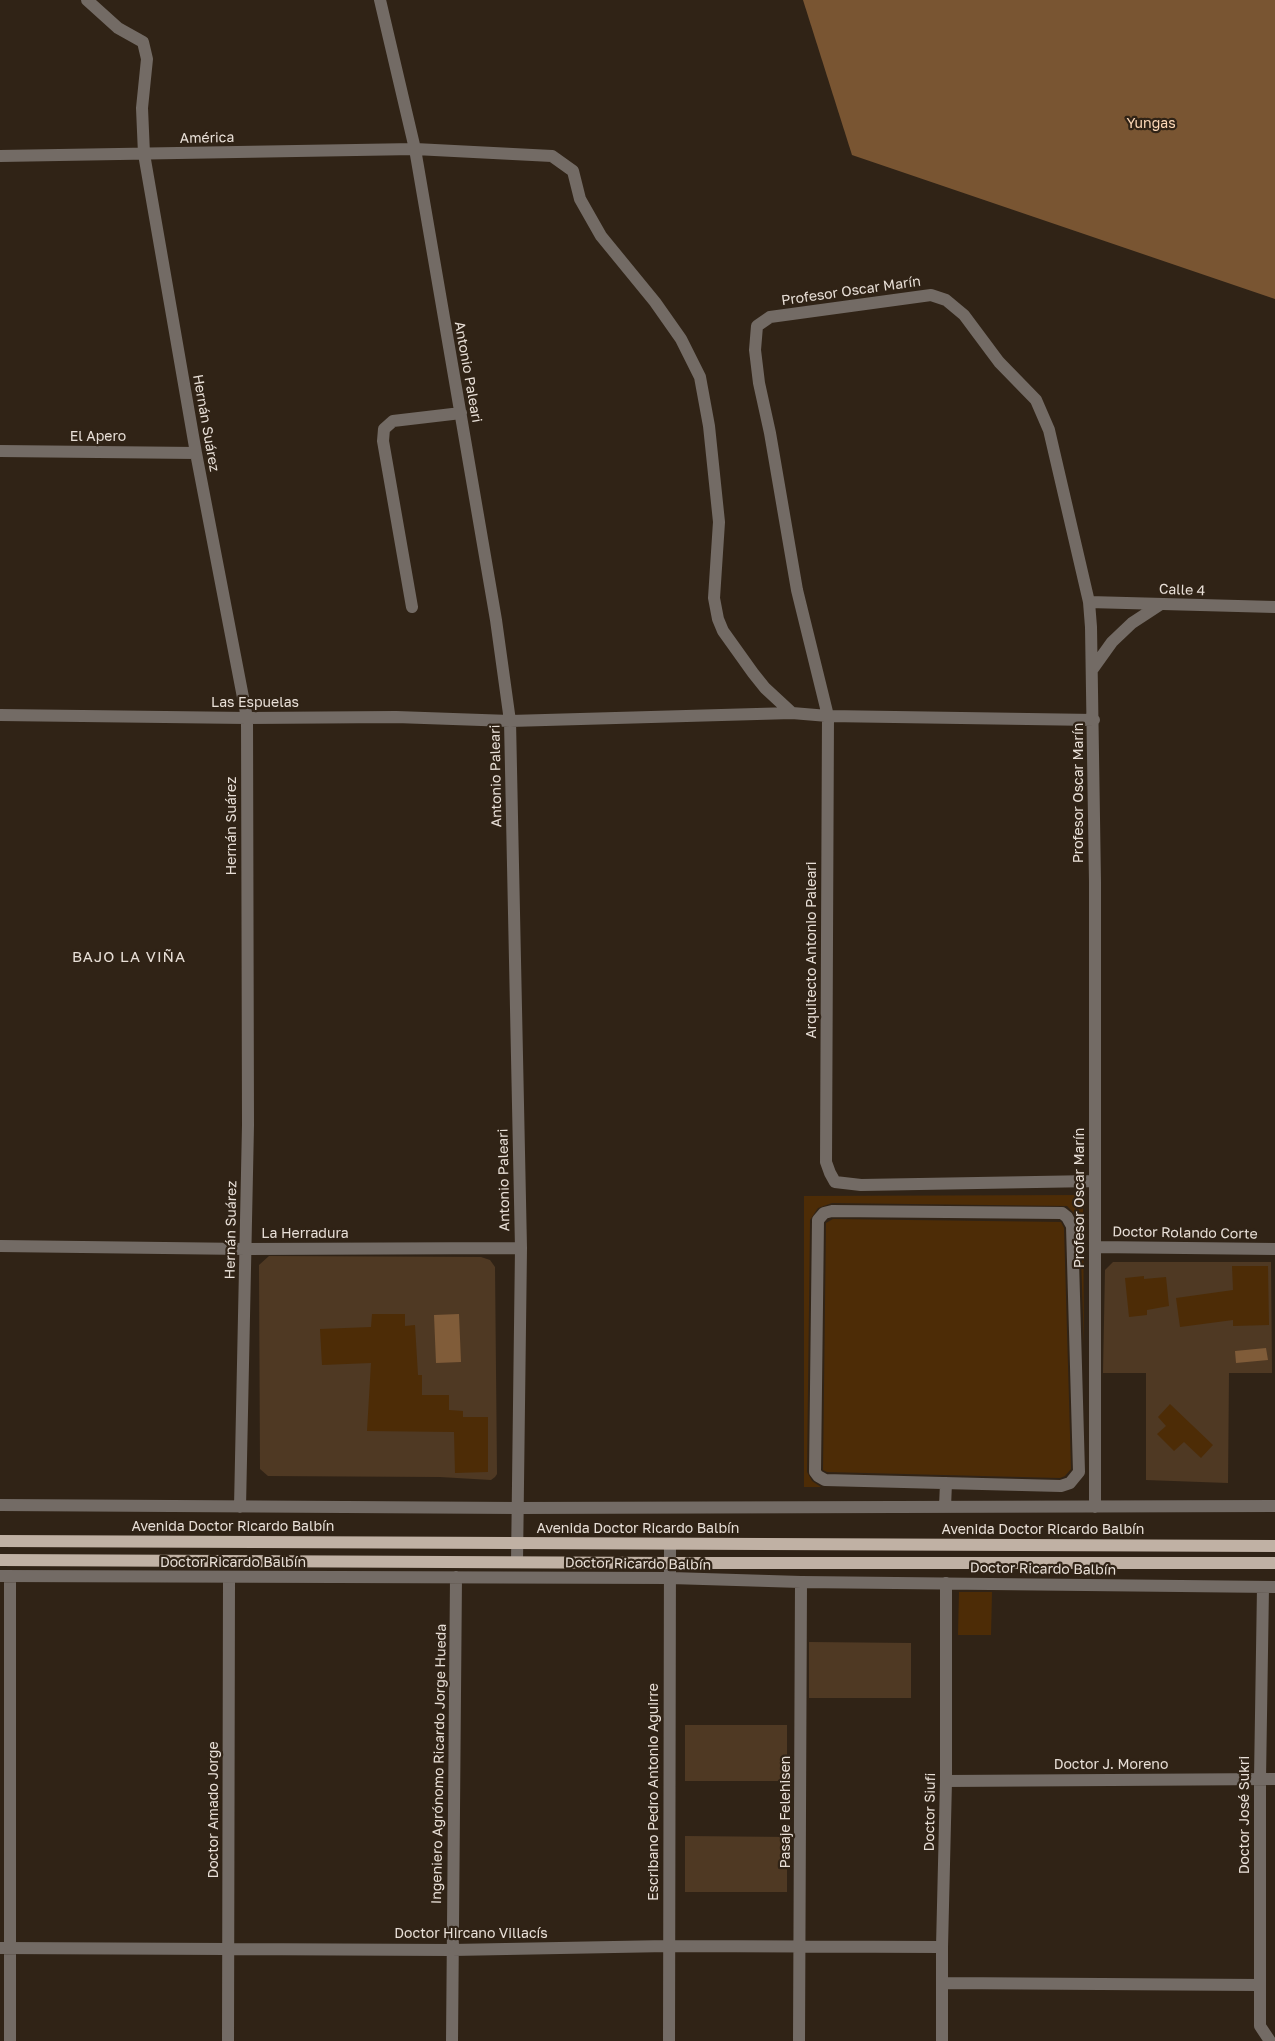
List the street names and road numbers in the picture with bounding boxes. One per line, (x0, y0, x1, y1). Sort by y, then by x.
street label: América (180, 129, 234, 147)
street label: Profesor Oscar Marín (780, 273, 922, 309)
street label: Antonio Paleari (451, 320, 485, 424)
street label: Hernán Suárez (189, 373, 223, 473)
street label: El Apero (70, 429, 126, 445)
street label: Calle 4 (1159, 581, 1205, 599)
street label: Las Espuelas (211, 695, 299, 711)
street label: Profesor Oscar Marín (1071, 723, 1087, 863)
street label: Antonio Paleari (487, 725, 505, 827)
street label: Hernán Suárez (224, 777, 240, 875)
street label: Arquitecto Antonio Paleari (804, 861, 820, 1039)
street label: Profesor Oscar Marín (1072, 1128, 1088, 1268)
street label: Antonio Paleari (495, 1129, 513, 1231)
street label: Hernán Suárez (222, 1180, 240, 1280)
street label: Doctor Rolando Corte (1112, 1223, 1258, 1243)
street label: La Herradura (261, 1226, 349, 1242)
street label: Avenida Doctor Ricardo Balbín (132, 1519, 334, 1535)
street label: Avenida Doctor Ricardo Balbín (537, 1521, 739, 1537)
street label: Avenida Doctor Ricardo Balbín (942, 1522, 1144, 1538)
street label: Doctor Ricardo Balbín (565, 1554, 711, 1574)
street label: Doctor Ricardo Balbín (160, 1555, 306, 1571)
street label: Doctor Ricardo Balbín (970, 1559, 1116, 1579)
street label: Ingeniero Agrónomo Ricardo Jorge Hueda (428, 1624, 450, 1904)
street label: Escribano Pedro Antonio Aguirre (646, 1683, 662, 1901)
street label: Doctor Amado Jorge (206, 1741, 222, 1879)
street label: Pasaje Felehisen (778, 1756, 794, 1868)
street label: Doctor José Sukri (1237, 1756, 1253, 1874)
street label: Doctor J. Moreno (1054, 1757, 1168, 1773)
street label: Doctor Siufi (921, 1772, 939, 1852)
street label: Doctor Hircano Villacís (394, 1926, 548, 1942)

